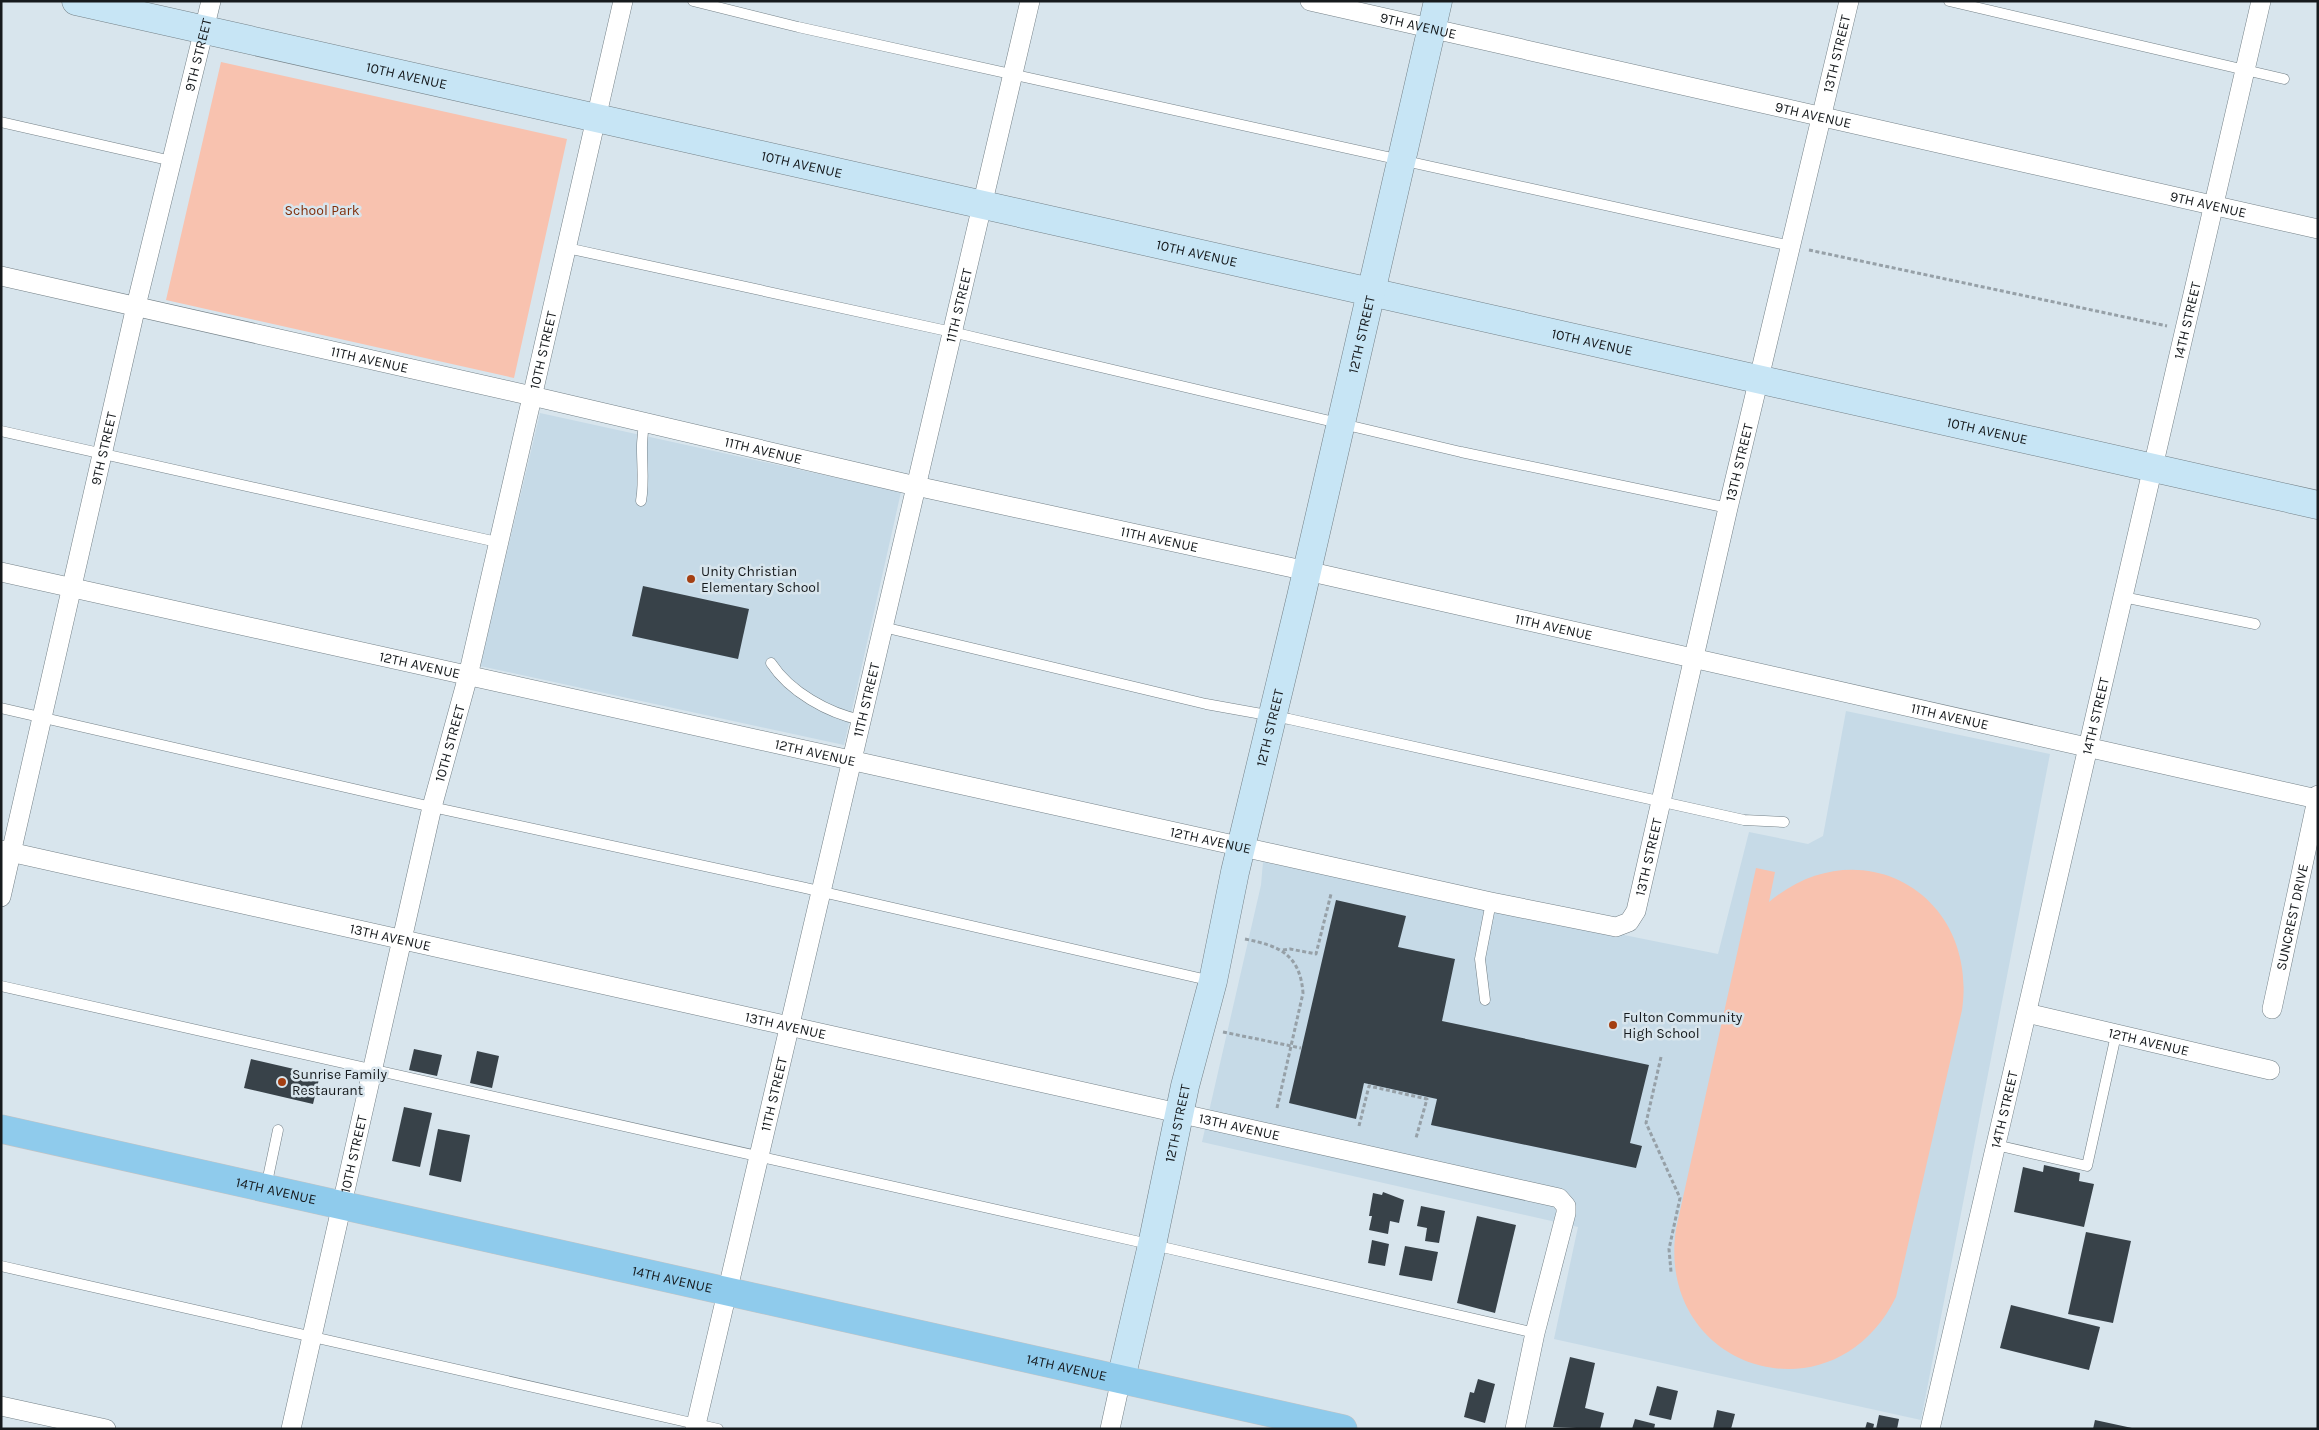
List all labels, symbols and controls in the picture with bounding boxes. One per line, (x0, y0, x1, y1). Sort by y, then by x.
street label: 9TH AVENUE (1378, 9, 1458, 42)
street label: 13TH STREET (1819, 13, 1854, 94)
street label: 9TH STREET (181, 16, 215, 93)
street label: 10TH AVENUE (365, 58, 449, 93)
street label: 9TH AVENUE (1773, 98, 1853, 132)
street label: 10TH AVENUE (760, 147, 844, 182)
street label: 9TH AVENUE (2168, 187, 2248, 221)
park label: School Park (284, 202, 360, 219)
street label: 10TH AVENUE (1155, 236, 1239, 270)
street label: 11TH STREET (942, 267, 975, 344)
street label: 14TH STREET (2170, 280, 2204, 361)
street label: 12TH STREET (1344, 294, 1379, 375)
street label: 10TH STREET (526, 309, 560, 391)
street label: 10TH AVENUE (1550, 324, 1634, 359)
street label: 11TH AVENUE (329, 342, 410, 376)
street label: 9TH STREET (87, 410, 120, 487)
street label: 10TH AVENUE (1945, 413, 2029, 448)
street label: 13TH STREET (1721, 422, 1756, 503)
street label: 11TH AVENUE (723, 433, 804, 468)
street label: 11TH AVENUE (1119, 522, 1200, 556)
place label: Unity Christian Elementary School (701, 563, 820, 596)
marker: Unity Christian Elementary School (685, 573, 697, 585)
street label: 11TH AVENUE (1513, 610, 1594, 644)
street label: 12TH AVENUE (378, 648, 462, 682)
street label: 11TH STREET (849, 661, 883, 739)
street label: 14TH STREET (2078, 676, 2112, 756)
street label: 12TH STREET (1252, 687, 1287, 768)
street label: 11TH AVENUE (1909, 699, 1990, 733)
street label: 10TH STREET (431, 703, 468, 784)
street label: 12TH AVENUE (773, 735, 857, 770)
street label: 13TH STREET (1631, 816, 1665, 898)
street label: 12TH AVENUE (1169, 823, 1253, 857)
street label: SUNCREST DRIVE (2272, 862, 2311, 972)
street label: 13TH AVENUE (348, 920, 433, 954)
street label: 13TH AVENUE (743, 1008, 828, 1043)
place label: Fulton Community High School (1623, 1009, 1743, 1042)
marker: Fulton Community High School (1607, 1019, 1619, 1031)
street label: 12TH AVENUE (2107, 1024, 2191, 1059)
street label: 11TH STREET (757, 1055, 791, 1133)
place label: Sunrise Family Restaurant (292, 1066, 387, 1099)
street label: 14TH STREET (1987, 1069, 2021, 1150)
marker: Sunrise Family Restaurant (276, 1076, 288, 1088)
street label: 12TH STREET (1161, 1083, 1194, 1164)
street label: 13TH AVENUE (1197, 1109, 1282, 1144)
street label: 10TH STREET (336, 1113, 370, 1195)
street label: 14TH AVENUE (234, 1173, 318, 1208)
street label: 14TH AVENUE (630, 1262, 714, 1296)
street label: 14TH AVENUE (1025, 1350, 1109, 1384)

